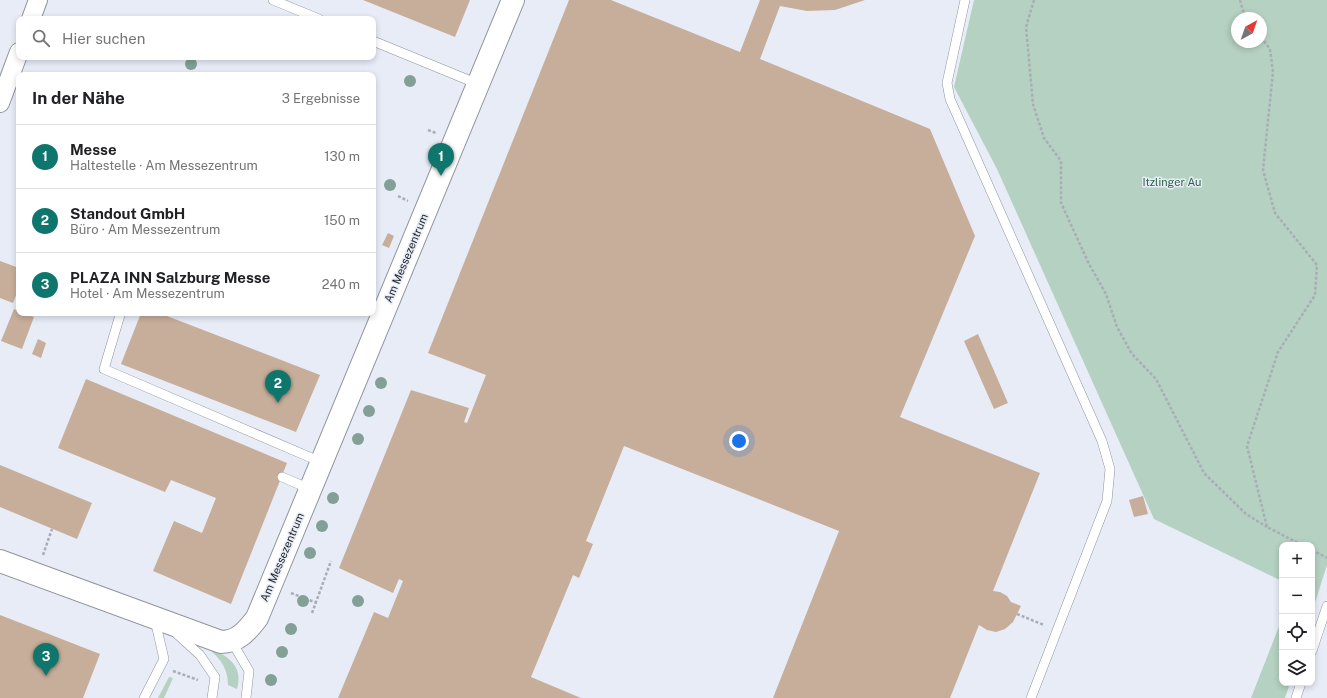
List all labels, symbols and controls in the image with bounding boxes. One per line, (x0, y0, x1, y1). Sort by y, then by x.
north arrow (1231, 12, 1267, 48)
search box (16, 16, 376, 60)
icon: search (30, 27, 52, 49)
text: Hier suchen (62, 30, 145, 47)
text: In der Nähe (32, 88, 125, 108)
text: 3 Ergebnisse (282, 91, 360, 106)
text: Messe (70, 141, 117, 158)
pin: 1 (428, 143, 454, 176)
text: 1 (42, 149, 48, 164)
text: 130 m (324, 149, 360, 164)
text: Haltestelle · Am Messezentrum (70, 158, 258, 173)
park label: Itzlinger Au (1143, 176, 1202, 188)
text: Standout GmbH (70, 205, 185, 222)
street label: Am Messezentrum (382, 212, 430, 304)
text: 2 (41, 213, 49, 228)
text: 150 m (324, 213, 360, 228)
text: Büro · Am Messezentrum (70, 222, 220, 237)
text: PLAZA INN Salzburg Messe (70, 269, 270, 286)
text: 3 (41, 277, 49, 292)
text: 240 m (322, 277, 360, 292)
text: Hotel · Am Messezentrum (70, 286, 225, 301)
pin: 2 (265, 370, 291, 403)
your location (729, 431, 749, 451)
street label: Am Messezentrum (258, 511, 306, 603)
map controls (1279, 542, 1315, 686)
button: + (1279, 542, 1315, 578)
button: − (1279, 578, 1315, 614)
button: locate (1279, 614, 1315, 650)
pin: 3 (33, 643, 59, 676)
button: layers (1279, 650, 1315, 686)

